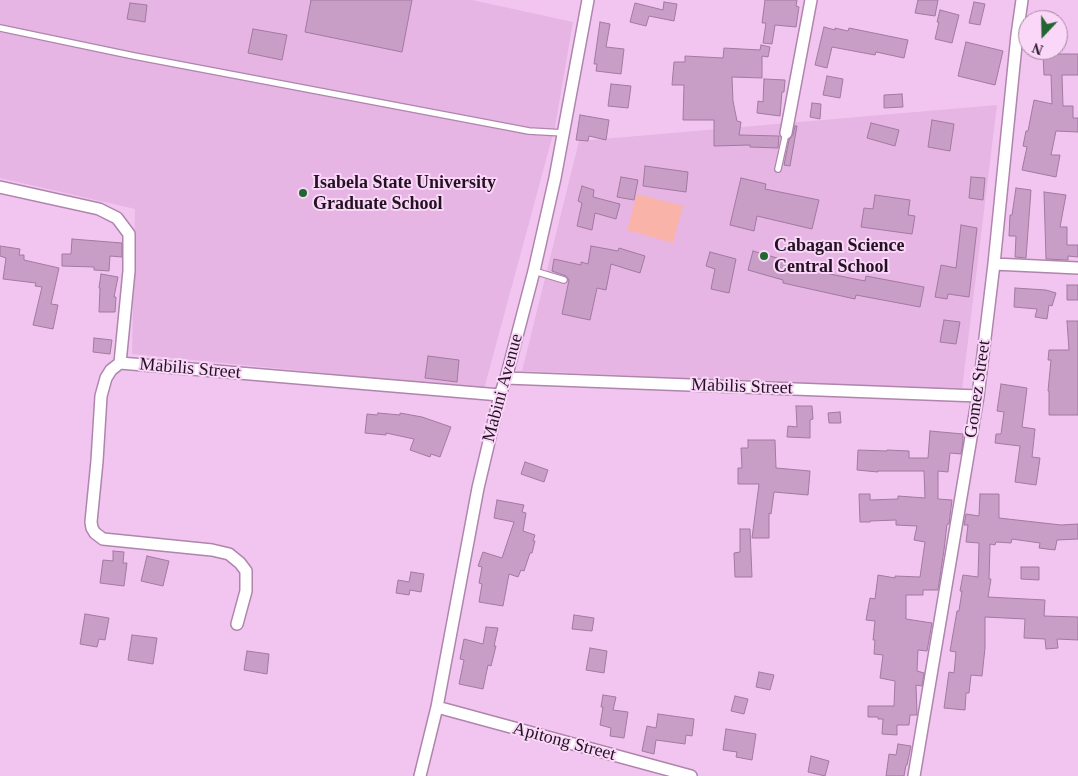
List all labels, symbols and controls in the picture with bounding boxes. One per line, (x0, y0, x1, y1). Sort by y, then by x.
north arrow (1018, 10, 1068, 60)
text: N (1030, 40, 1045, 57)
place label: Isabela State University Graduate School (313, 172, 496, 214)
marker: Isabela State University Graduate School (297, 187, 309, 199)
place label: Cabagan Science Central School (774, 235, 904, 278)
marker: Cabagan Science Central School (758, 250, 770, 262)
street label: Mabini Avenue (478, 332, 528, 444)
street label: Gomez Street (960, 339, 996, 439)
street label: Mabilis Street (139, 354, 241, 384)
street label: Mabilis Street (691, 374, 793, 400)
street label: Apitong Street (510, 718, 618, 766)

